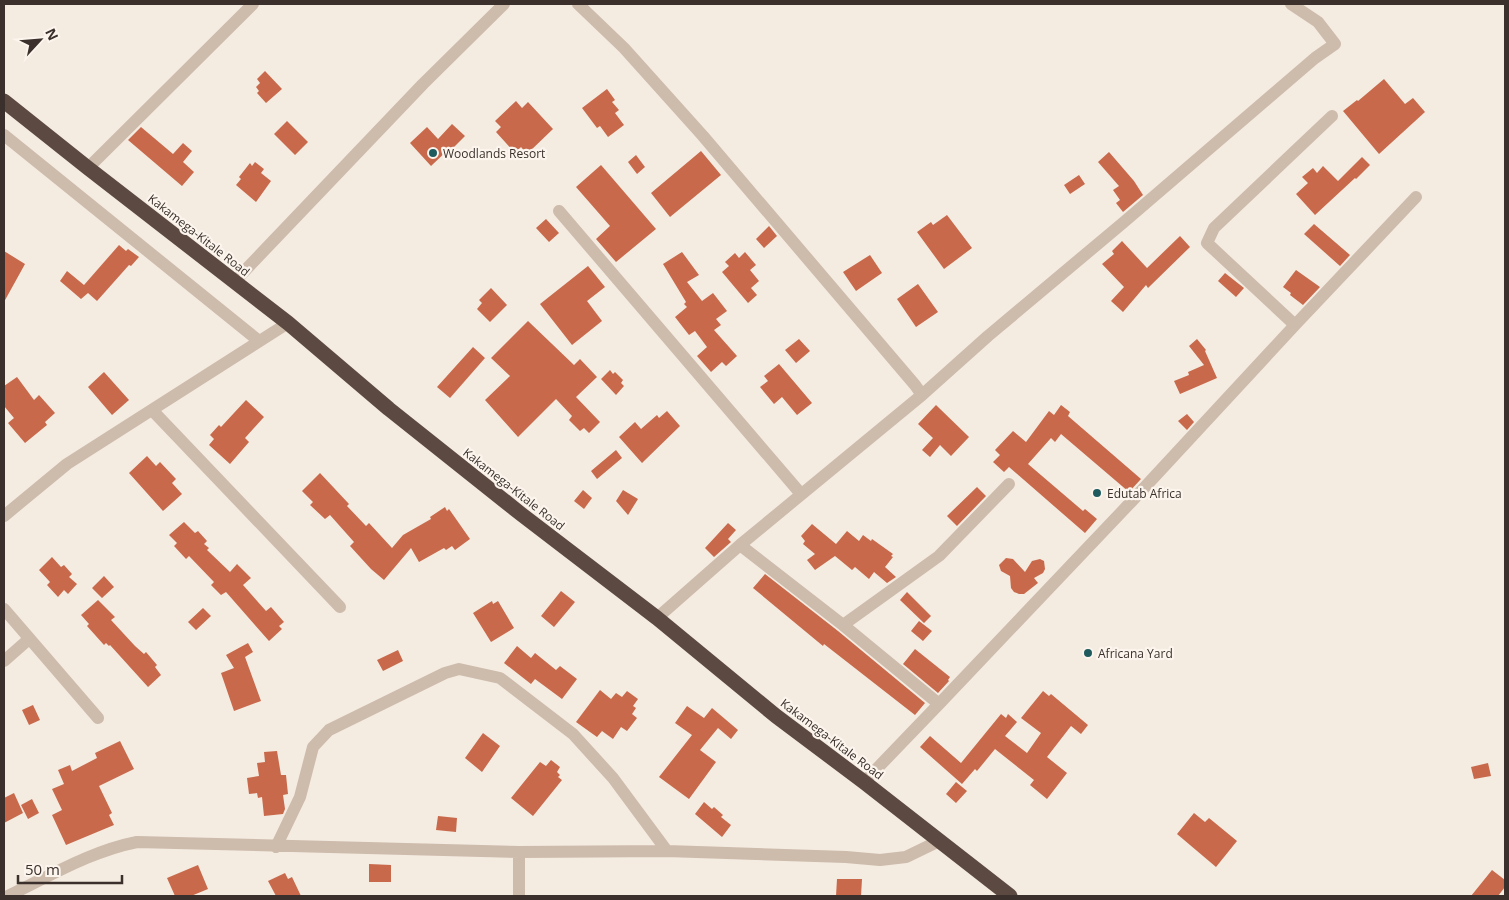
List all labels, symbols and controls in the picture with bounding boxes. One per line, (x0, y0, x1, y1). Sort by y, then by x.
north arrow (15, 15, 65, 65)
text: N (41, 25, 63, 43)
place label: Woodlands Resort (443, 145, 545, 162)
marker: Woodlands Resort (427, 147, 439, 159)
street label: Kakamega-Kitale Road (145, 190, 253, 280)
street label: Kakamega-Kitale Road (460, 444, 568, 534)
place label: Edutab Africa (1107, 485, 1182, 502)
marker: Edutab Africa (1091, 487, 1103, 499)
place label: Africana Yard (1098, 645, 1173, 662)
marker: Africana Yard (1082, 647, 1094, 659)
street label: Kakamega-Kitale Road (777, 695, 887, 783)
scale bar (18, 852, 121, 884)
text: 50 m (25, 859, 60, 879)

